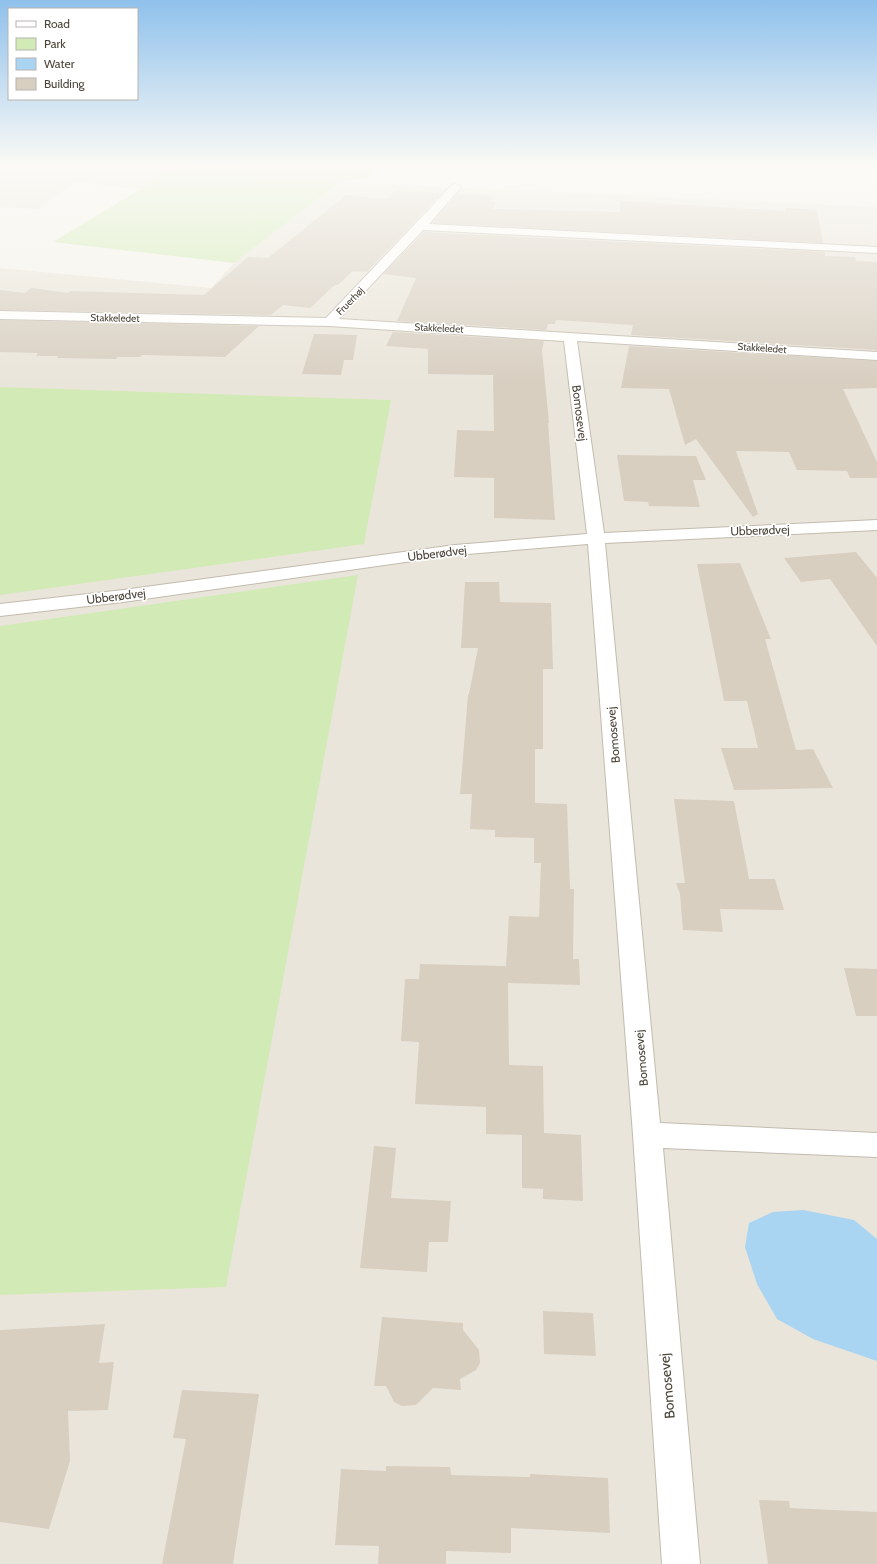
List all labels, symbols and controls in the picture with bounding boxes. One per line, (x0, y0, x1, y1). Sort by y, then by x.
legend (8, 8, 138, 100)
text: Road (44, 16, 70, 31)
text: Park (44, 36, 66, 51)
text: Water (44, 56, 75, 71)
text: Building (44, 76, 86, 91)
street label: Fruerhøj (333, 284, 367, 318)
street label: Stakkeledet (90, 311, 140, 325)
street label: Stakkeledet (414, 320, 465, 336)
street label: Stakkeledet (737, 340, 788, 356)
street label: Bomosevej (569, 384, 591, 442)
street label: Ubberødvej (730, 521, 790, 539)
street label: Ubberødvej (407, 542, 467, 564)
street label: Ubberødvej (86, 585, 146, 607)
street label: Bomosevej (603, 706, 623, 764)
street label: Bomosevej (631, 1029, 651, 1087)
street label: Bomosevej (655, 1352, 679, 1420)

